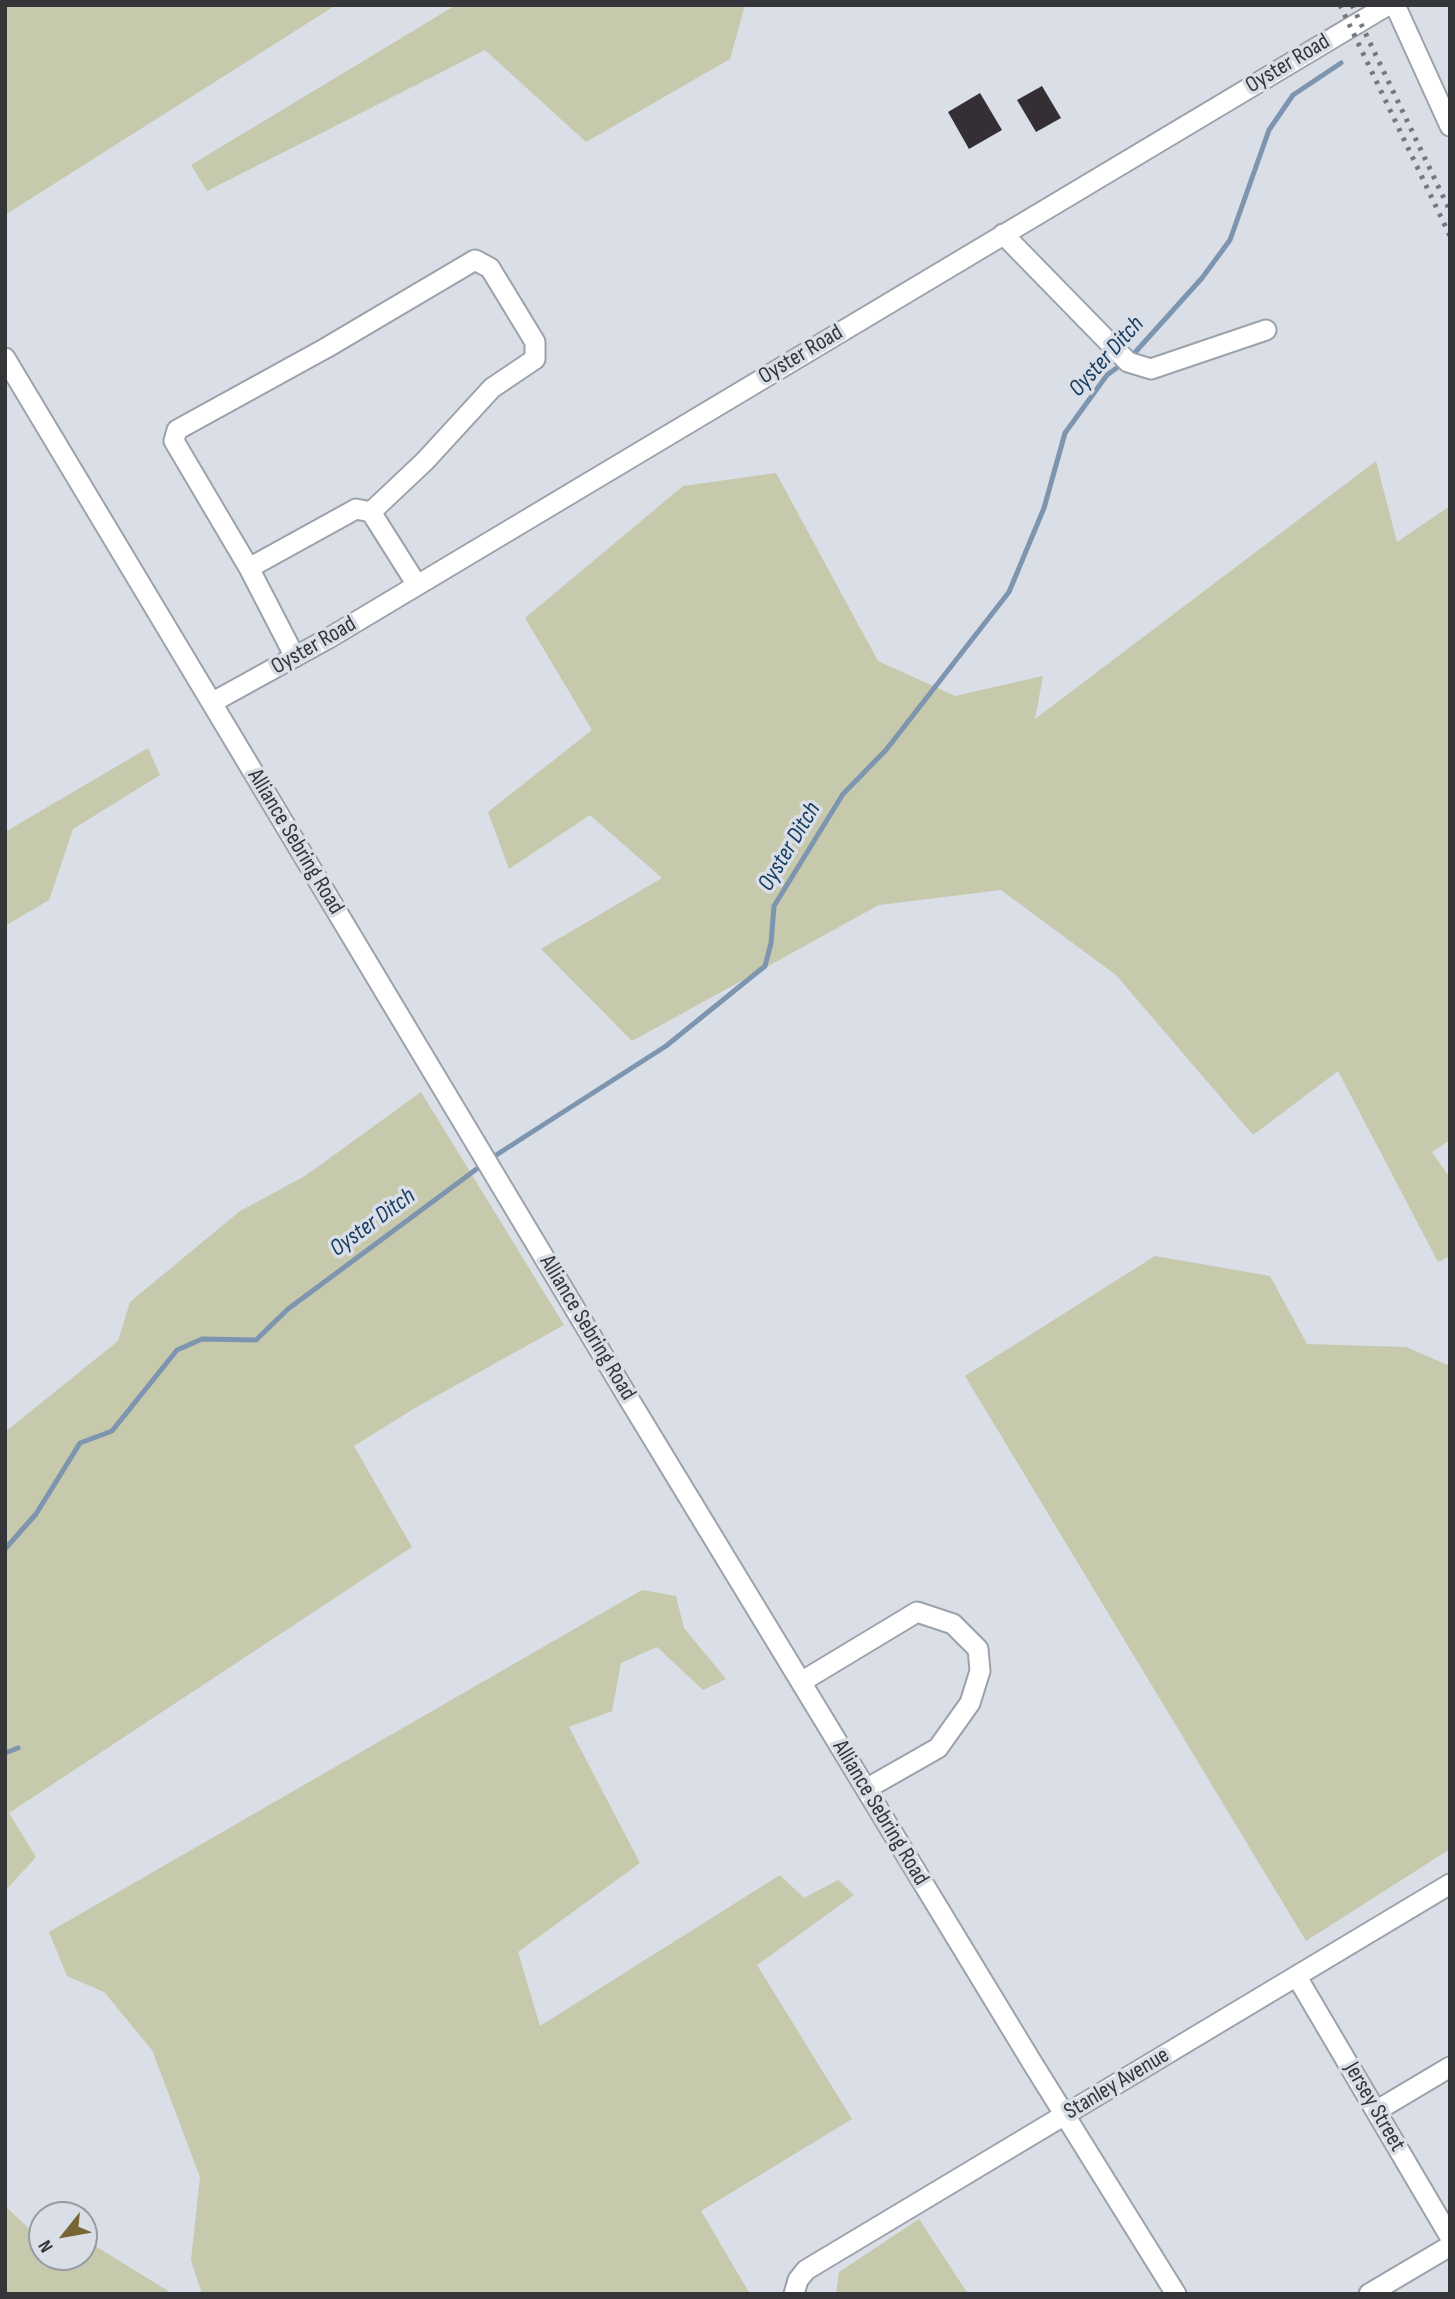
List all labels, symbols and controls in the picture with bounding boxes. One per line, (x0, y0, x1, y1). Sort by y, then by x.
street label: Oyster Road (1241, 28, 1335, 100)
water label: Oyster Ditch (1063, 311, 1151, 403)
street label: Oyster Road (754, 319, 848, 391)
street label: Oyster Road (267, 611, 361, 681)
street label: Alliance Sebring Road (241, 764, 349, 920)
water label: Oyster Ditch (752, 797, 828, 897)
water label: Oyster Ditch (325, 1182, 421, 1264)
street label: Alliance Sebring Road (533, 1250, 641, 1406)
street label: Alliance Sebring Road (826, 1735, 934, 1891)
street label: Stanley Avenue (1060, 2042, 1174, 2126)
street label: Jersey Street (1337, 2057, 1411, 2157)
north arrow (28, 2201, 98, 2271)
text: N (34, 2236, 59, 2256)

